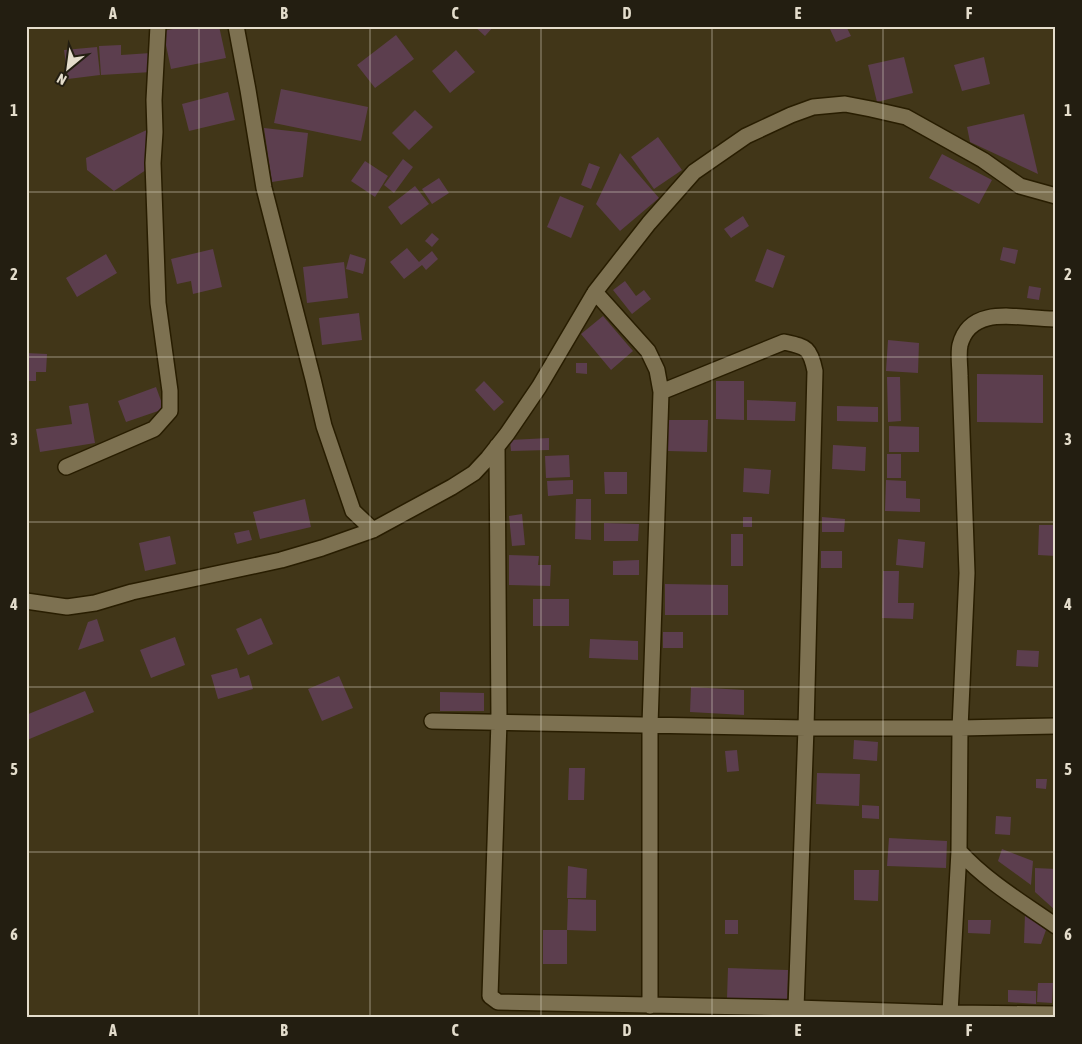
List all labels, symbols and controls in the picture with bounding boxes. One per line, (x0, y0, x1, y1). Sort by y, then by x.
text: A (108, 4, 117, 22)
text: B (280, 4, 288, 22)
text: C (451, 4, 459, 22)
text: D (623, 4, 632, 22)
text: E (795, 4, 802, 22)
text: F (966, 4, 973, 22)
north arrow (42, 42, 92, 92)
text: N (54, 70, 69, 88)
text: 1 (10, 101, 18, 119)
text: 1 (1064, 101, 1072, 119)
text: 2 (10, 265, 18, 283)
text: 2 (1064, 265, 1072, 283)
text: 3 (10, 430, 18, 448)
text: 3 (1064, 430, 1072, 448)
text: 4 (9, 595, 18, 613)
text: 4 (1063, 595, 1072, 613)
text: 5 (10, 760, 18, 778)
text: 5 (1064, 760, 1072, 778)
text: 6 (10, 925, 18, 943)
text: 6 (1064, 925, 1072, 943)
text: A (108, 1021, 117, 1039)
text: B (280, 1021, 288, 1039)
text: C (451, 1021, 459, 1039)
text: D (623, 1021, 632, 1039)
text: E (795, 1021, 802, 1039)
text: F (966, 1021, 973, 1039)

